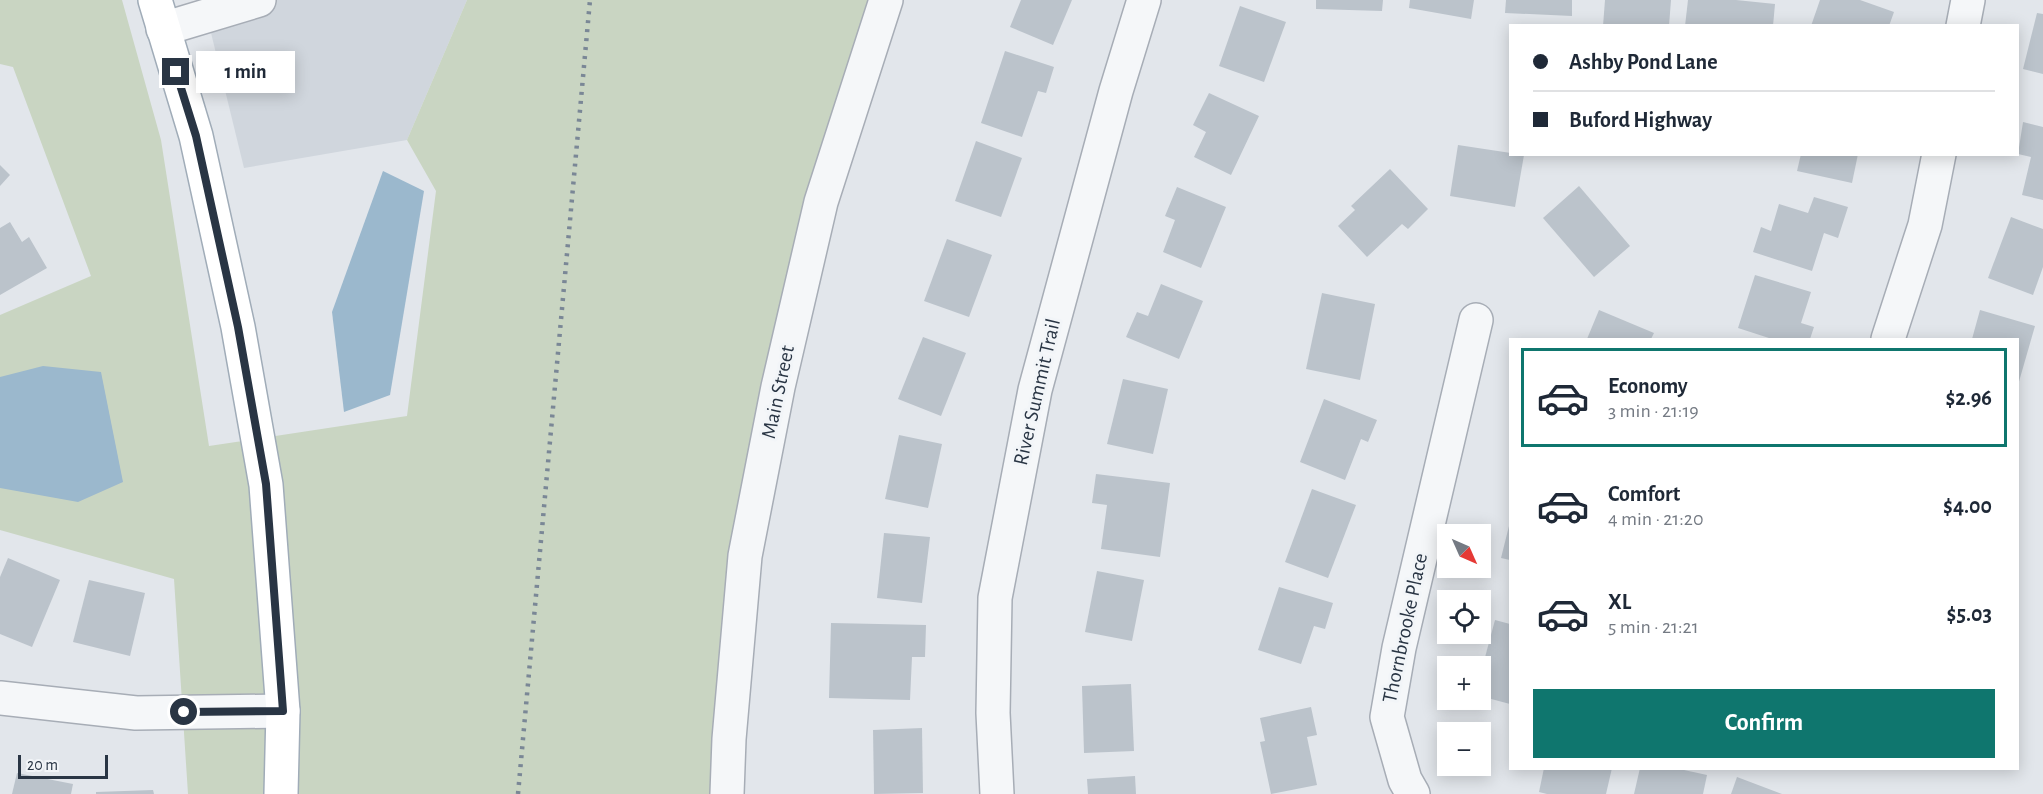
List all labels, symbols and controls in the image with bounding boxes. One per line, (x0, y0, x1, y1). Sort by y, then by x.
callout: 1 min (197, 51, 296, 93)
text: Ashby Pond Lane (1569, 51, 1718, 73)
route end (162, 58, 189, 85)
text: 1 min (224, 62, 267, 82)
text: Buford Highway (1569, 109, 1712, 131)
street label: River Summit Trail (1010, 317, 1064, 467)
street label: Main Street (758, 343, 798, 441)
icon: car (1536, 371, 1590, 425)
text: Economy (1608, 375, 1688, 397)
text: $2.96 (1945, 387, 1992, 409)
text: 3 min · 21:19 (1608, 401, 1699, 421)
icon: car (1536, 479, 1590, 533)
text: Comfort (1608, 483, 1680, 505)
text: $4.00 (1943, 495, 1992, 517)
text: 4 min · 21:20 (1608, 509, 1703, 529)
north arrow (1437, 524, 1491, 578)
map controls (1437, 524, 1491, 776)
street label: Thornbrooke Place (1379, 551, 1431, 705)
icon: car (1536, 587, 1590, 641)
button: locate (1437, 590, 1491, 644)
text: XL (1608, 591, 1631, 613)
text: $5.03 (1947, 603, 1992, 625)
text: 5 min · 21:21 (1608, 617, 1699, 637)
button: + (1437, 656, 1491, 710)
button: Confirm (1533, 689, 1995, 758)
route start (170, 698, 197, 725)
button: − (1437, 722, 1491, 776)
scale bar (18, 752, 108, 780)
text: 20 m (27, 757, 58, 773)

